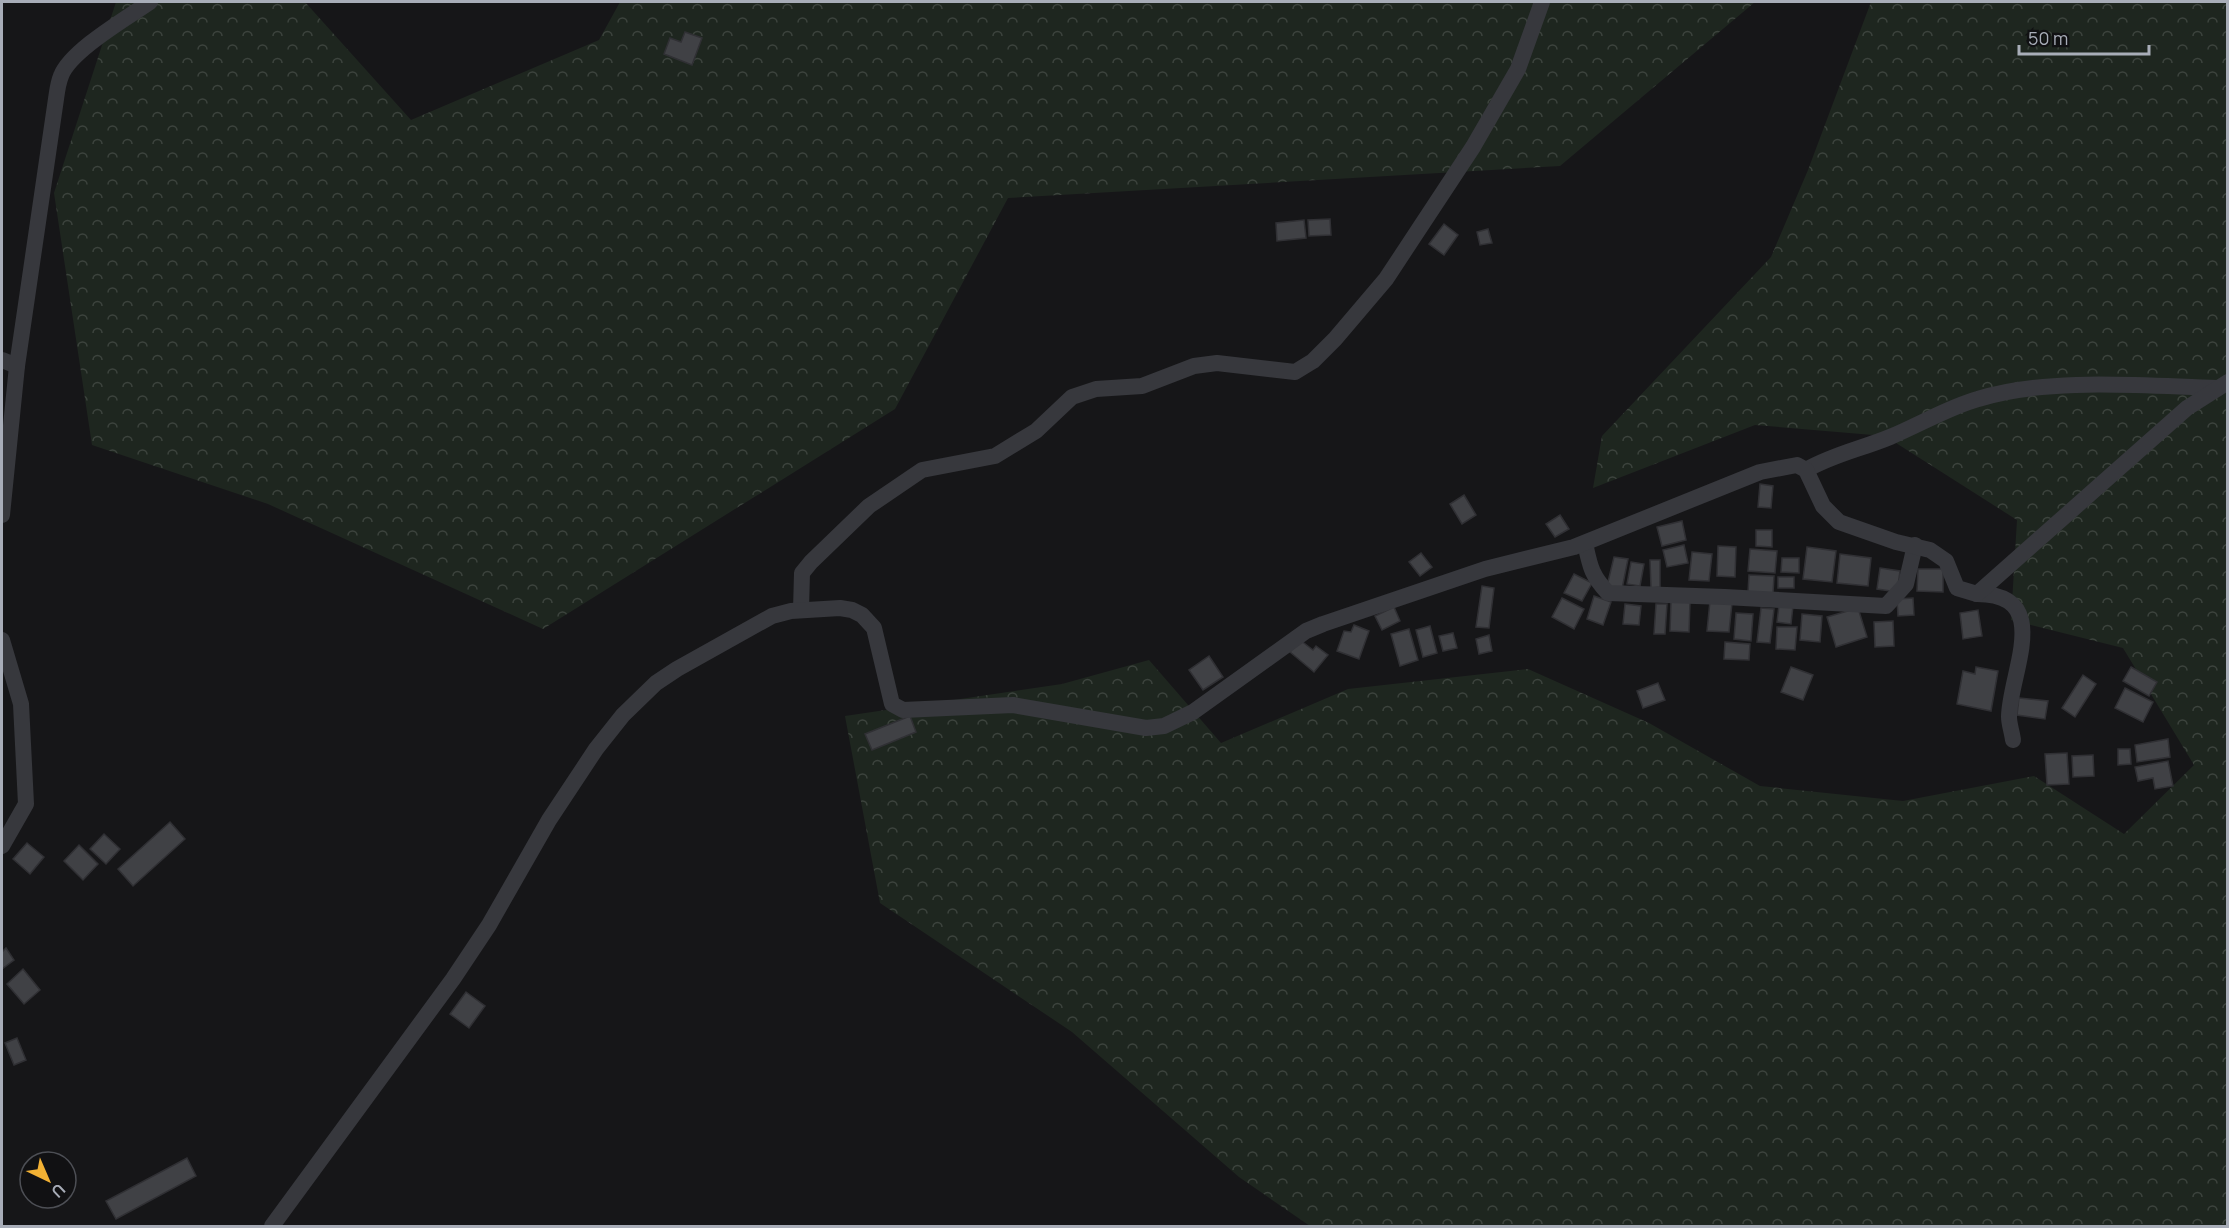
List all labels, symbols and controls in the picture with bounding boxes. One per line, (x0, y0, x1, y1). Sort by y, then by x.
scale bar (2019, 18, 2150, 56)
text: 50 m (2028, 26, 2068, 50)
north arrow (18, 1150, 78, 1210)
text: U (47, 1179, 70, 1203)

